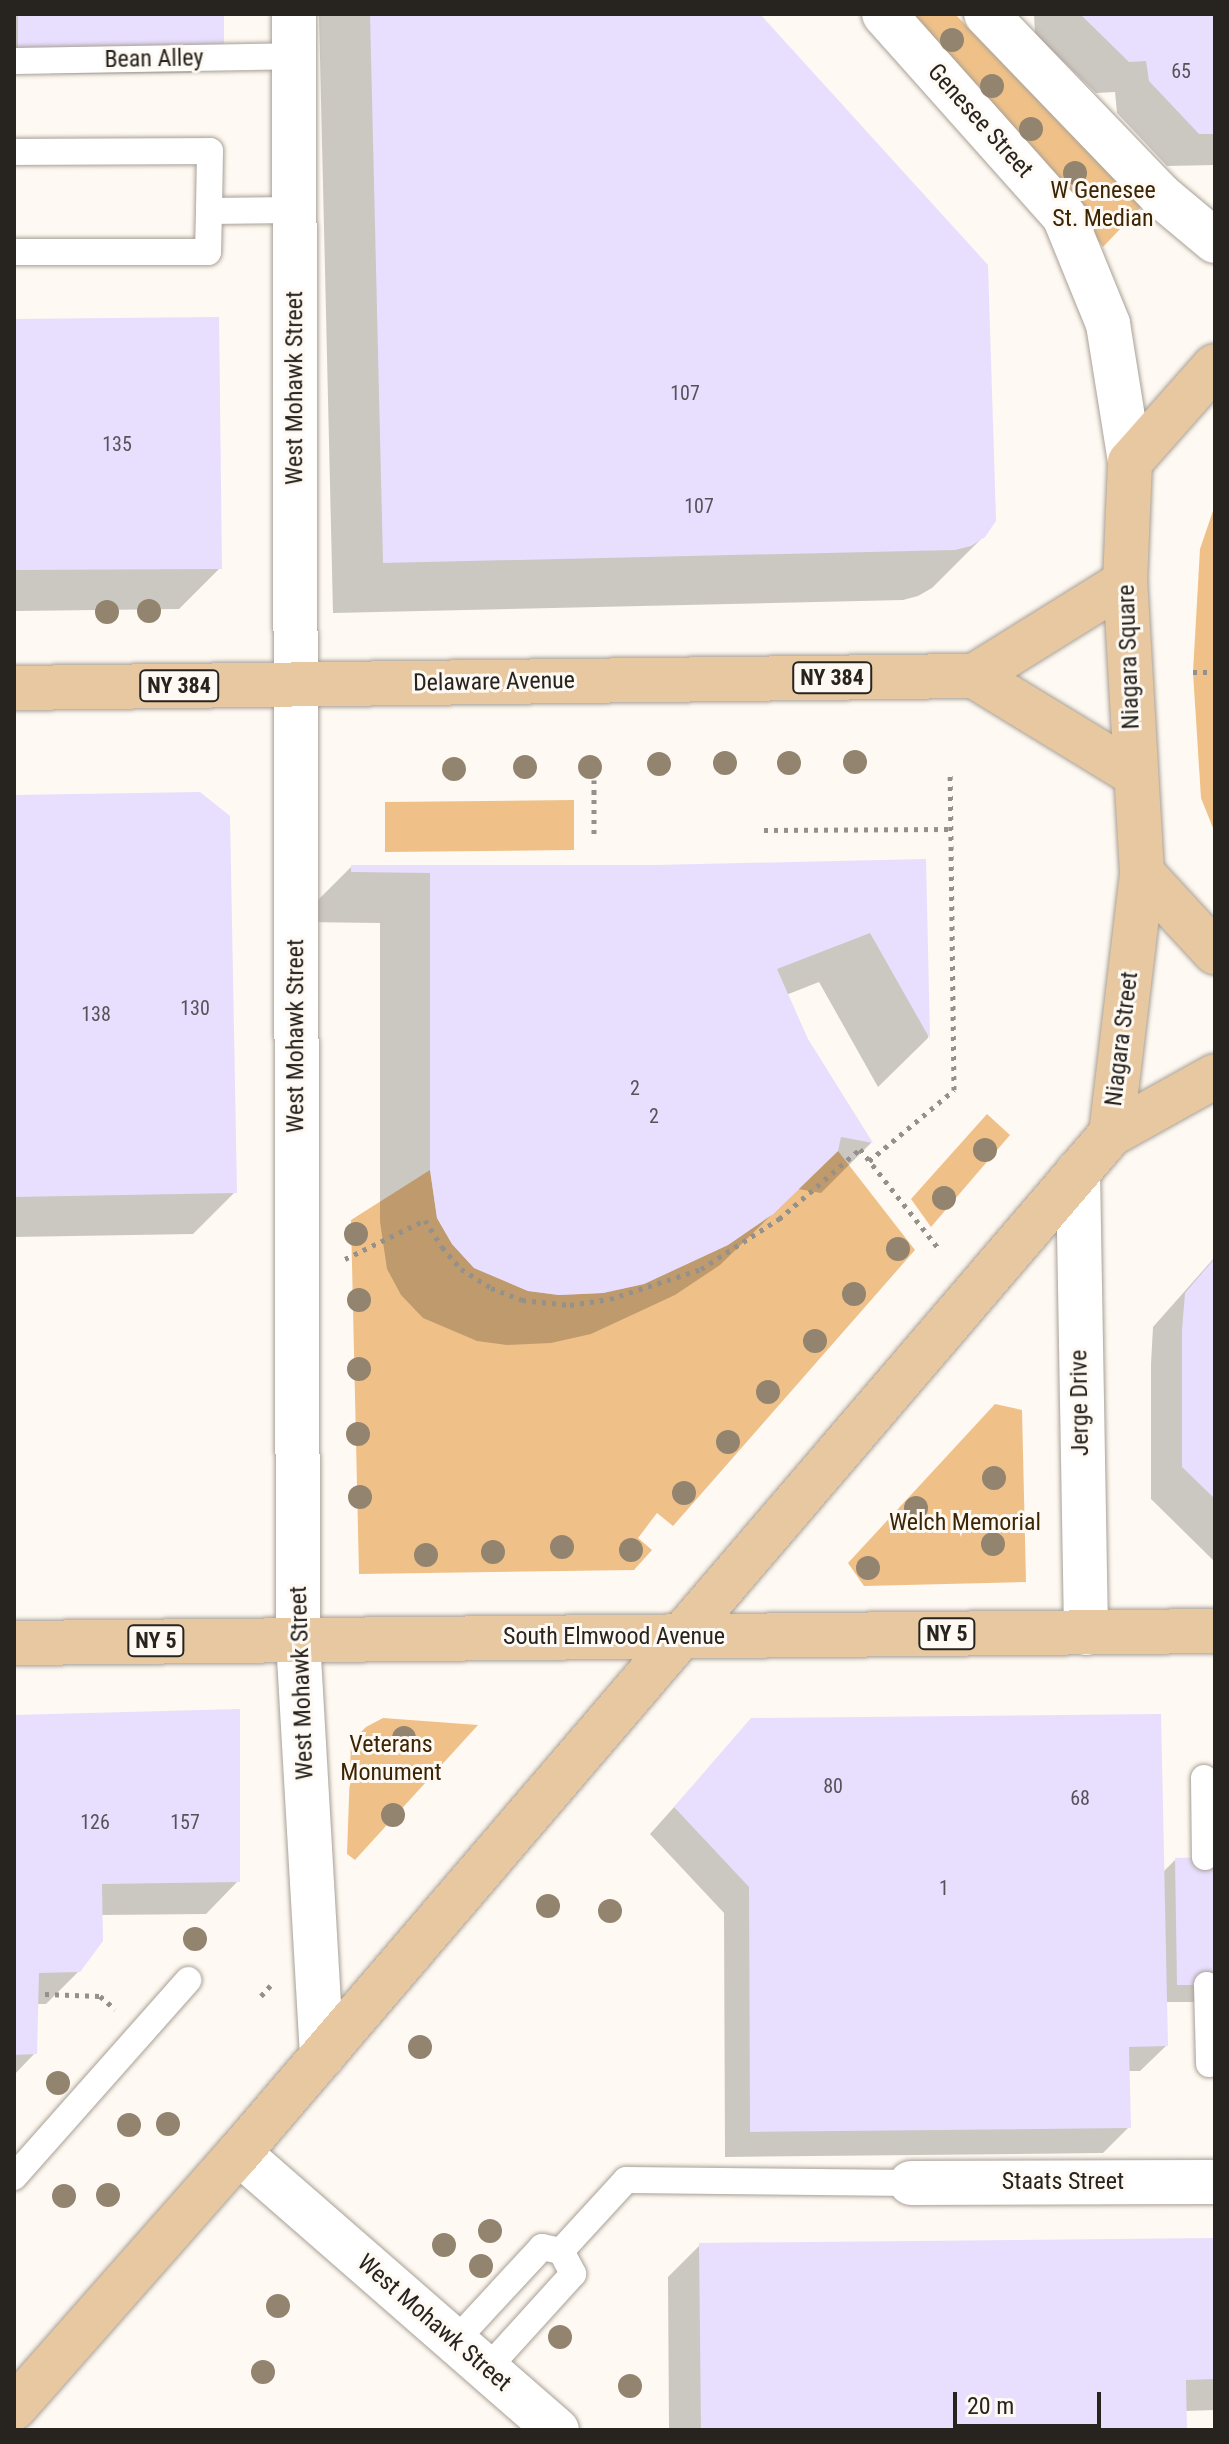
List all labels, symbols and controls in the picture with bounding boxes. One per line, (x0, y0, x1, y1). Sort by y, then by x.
street label: Bean Alley (104, 44, 204, 74)
street label: Genesee Street (921, 58, 1039, 184)
house number: 65 (1171, 59, 1191, 83)
park label: W Genesee St. Median (1050, 177, 1156, 233)
street label: West Mohawk Street (281, 291, 309, 485)
house number: 107 (670, 381, 700, 405)
house number: 135 (102, 432, 132, 456)
house number: 107 (684, 494, 714, 518)
street label: Niagara Square (1112, 584, 1146, 730)
road number: NY 384 (792, 660, 872, 696)
street label: Delaware Avenue (413, 666, 575, 698)
road number: NY 384 (139, 668, 219, 704)
street label: West Mohawk Street (282, 939, 310, 1133)
street label: Niagara Street (1099, 970, 1145, 1108)
house number: 130 (180, 996, 210, 1020)
house number: 138 (81, 1002, 111, 1026)
house number: 2 (630, 1076, 640, 1100)
house number: 2 (649, 1104, 659, 1128)
street label: Jerge Drive (1065, 1350, 1095, 1456)
park label: Welch Memorial (889, 1509, 1041, 1537)
street label: West Mohawk Street (284, 1585, 320, 1781)
road number: NY 5 (917, 1616, 977, 1652)
road number: NY 5 (126, 1623, 186, 1659)
street label: South Elmwood Avenue (503, 1623, 725, 1651)
park label: Veterans Monument (340, 1731, 442, 1787)
house number: 80 (823, 1774, 843, 1798)
house number: 68 (1070, 1786, 1090, 1810)
house number: 126 (80, 1810, 110, 1834)
house number: 157 (170, 1810, 200, 1834)
house number: 1 (939, 1876, 949, 1900)
street label: Staats Street (1002, 2168, 1124, 2196)
street label: West Mohawk Street (351, 2248, 517, 2398)
scale bar (957, 2376, 1105, 2426)
text: 20 m (967, 2392, 1014, 2420)

